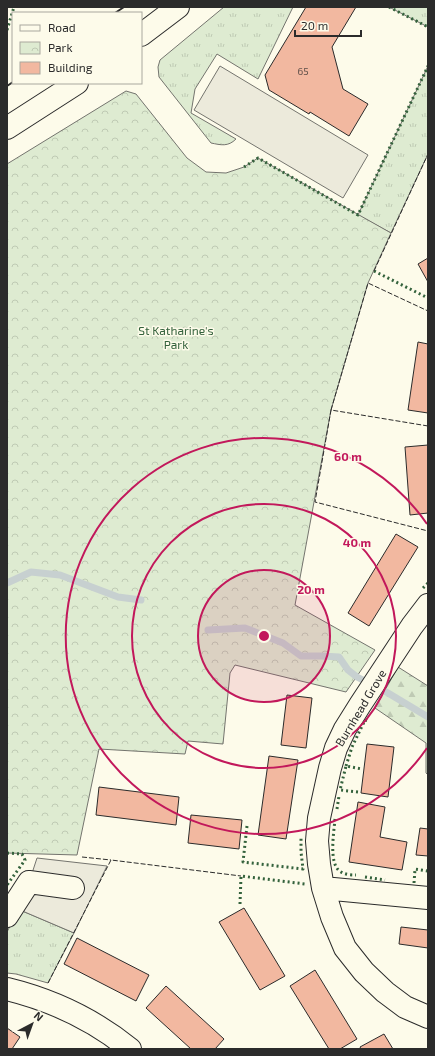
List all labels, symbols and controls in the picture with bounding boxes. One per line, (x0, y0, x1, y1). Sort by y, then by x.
legend (12, 12, 142, 84)
scale bar (295, 12, 361, 38)
text: 20 m (301, 18, 328, 32)
text: Road (48, 20, 76, 34)
text: Park (48, 40, 73, 54)
text: Building (48, 60, 93, 74)
house number: 65 (297, 65, 309, 77)
park label: St Katharine's Park (138, 323, 214, 351)
text: 60 m (334, 449, 362, 463)
text: 40 m (343, 535, 371, 549)
text: 20 m (297, 582, 325, 596)
centre of rings (257, 629, 271, 643)
street label: Burnhead Grove (332, 666, 389, 749)
north arrow (12, 1004, 52, 1044)
text: N (32, 1009, 46, 1024)

